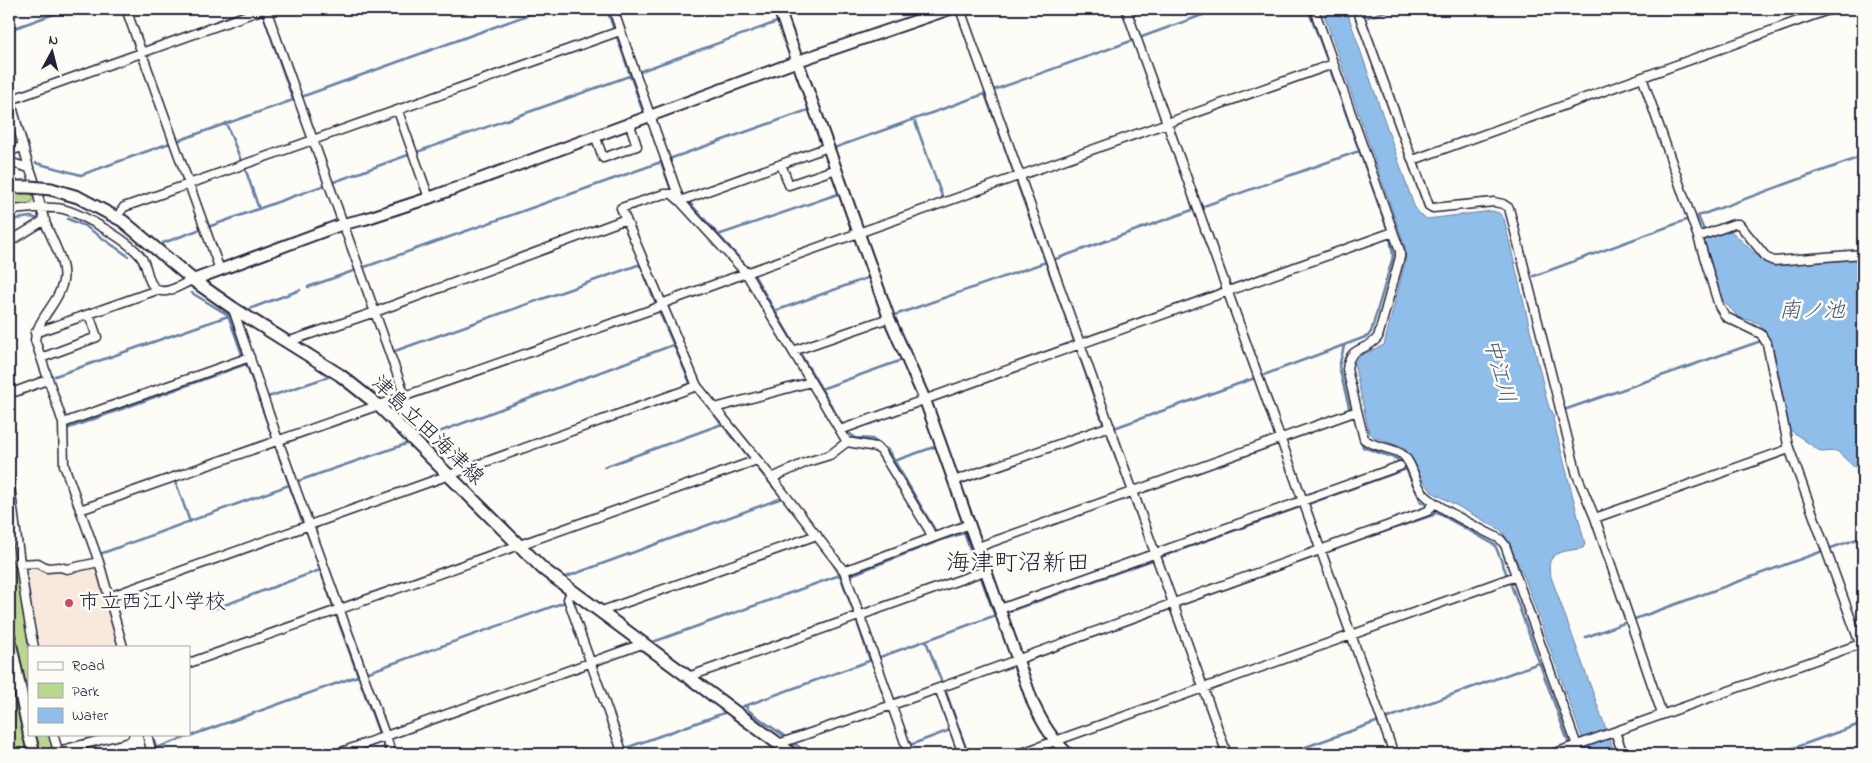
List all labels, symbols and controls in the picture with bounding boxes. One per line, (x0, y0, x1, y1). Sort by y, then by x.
north arrow (28, 28, 78, 78)
text: N (47, 30, 59, 52)
water label: 南ノ池 (1779, 296, 1846, 328)
water label: 中江川 (1474, 335, 1522, 407)
street label: 津島立田海津線 (364, 369, 490, 493)
district label: 海津町沼新田 (946, 547, 1090, 582)
place label: 市立西江小学校 (79, 588, 226, 618)
marker: 市立西江小学校 (63, 597, 75, 609)
legend (28, 646, 190, 736)
text: Road (72, 655, 105, 677)
text: Park (72, 681, 100, 703)
text: Water (72, 705, 108, 727)

